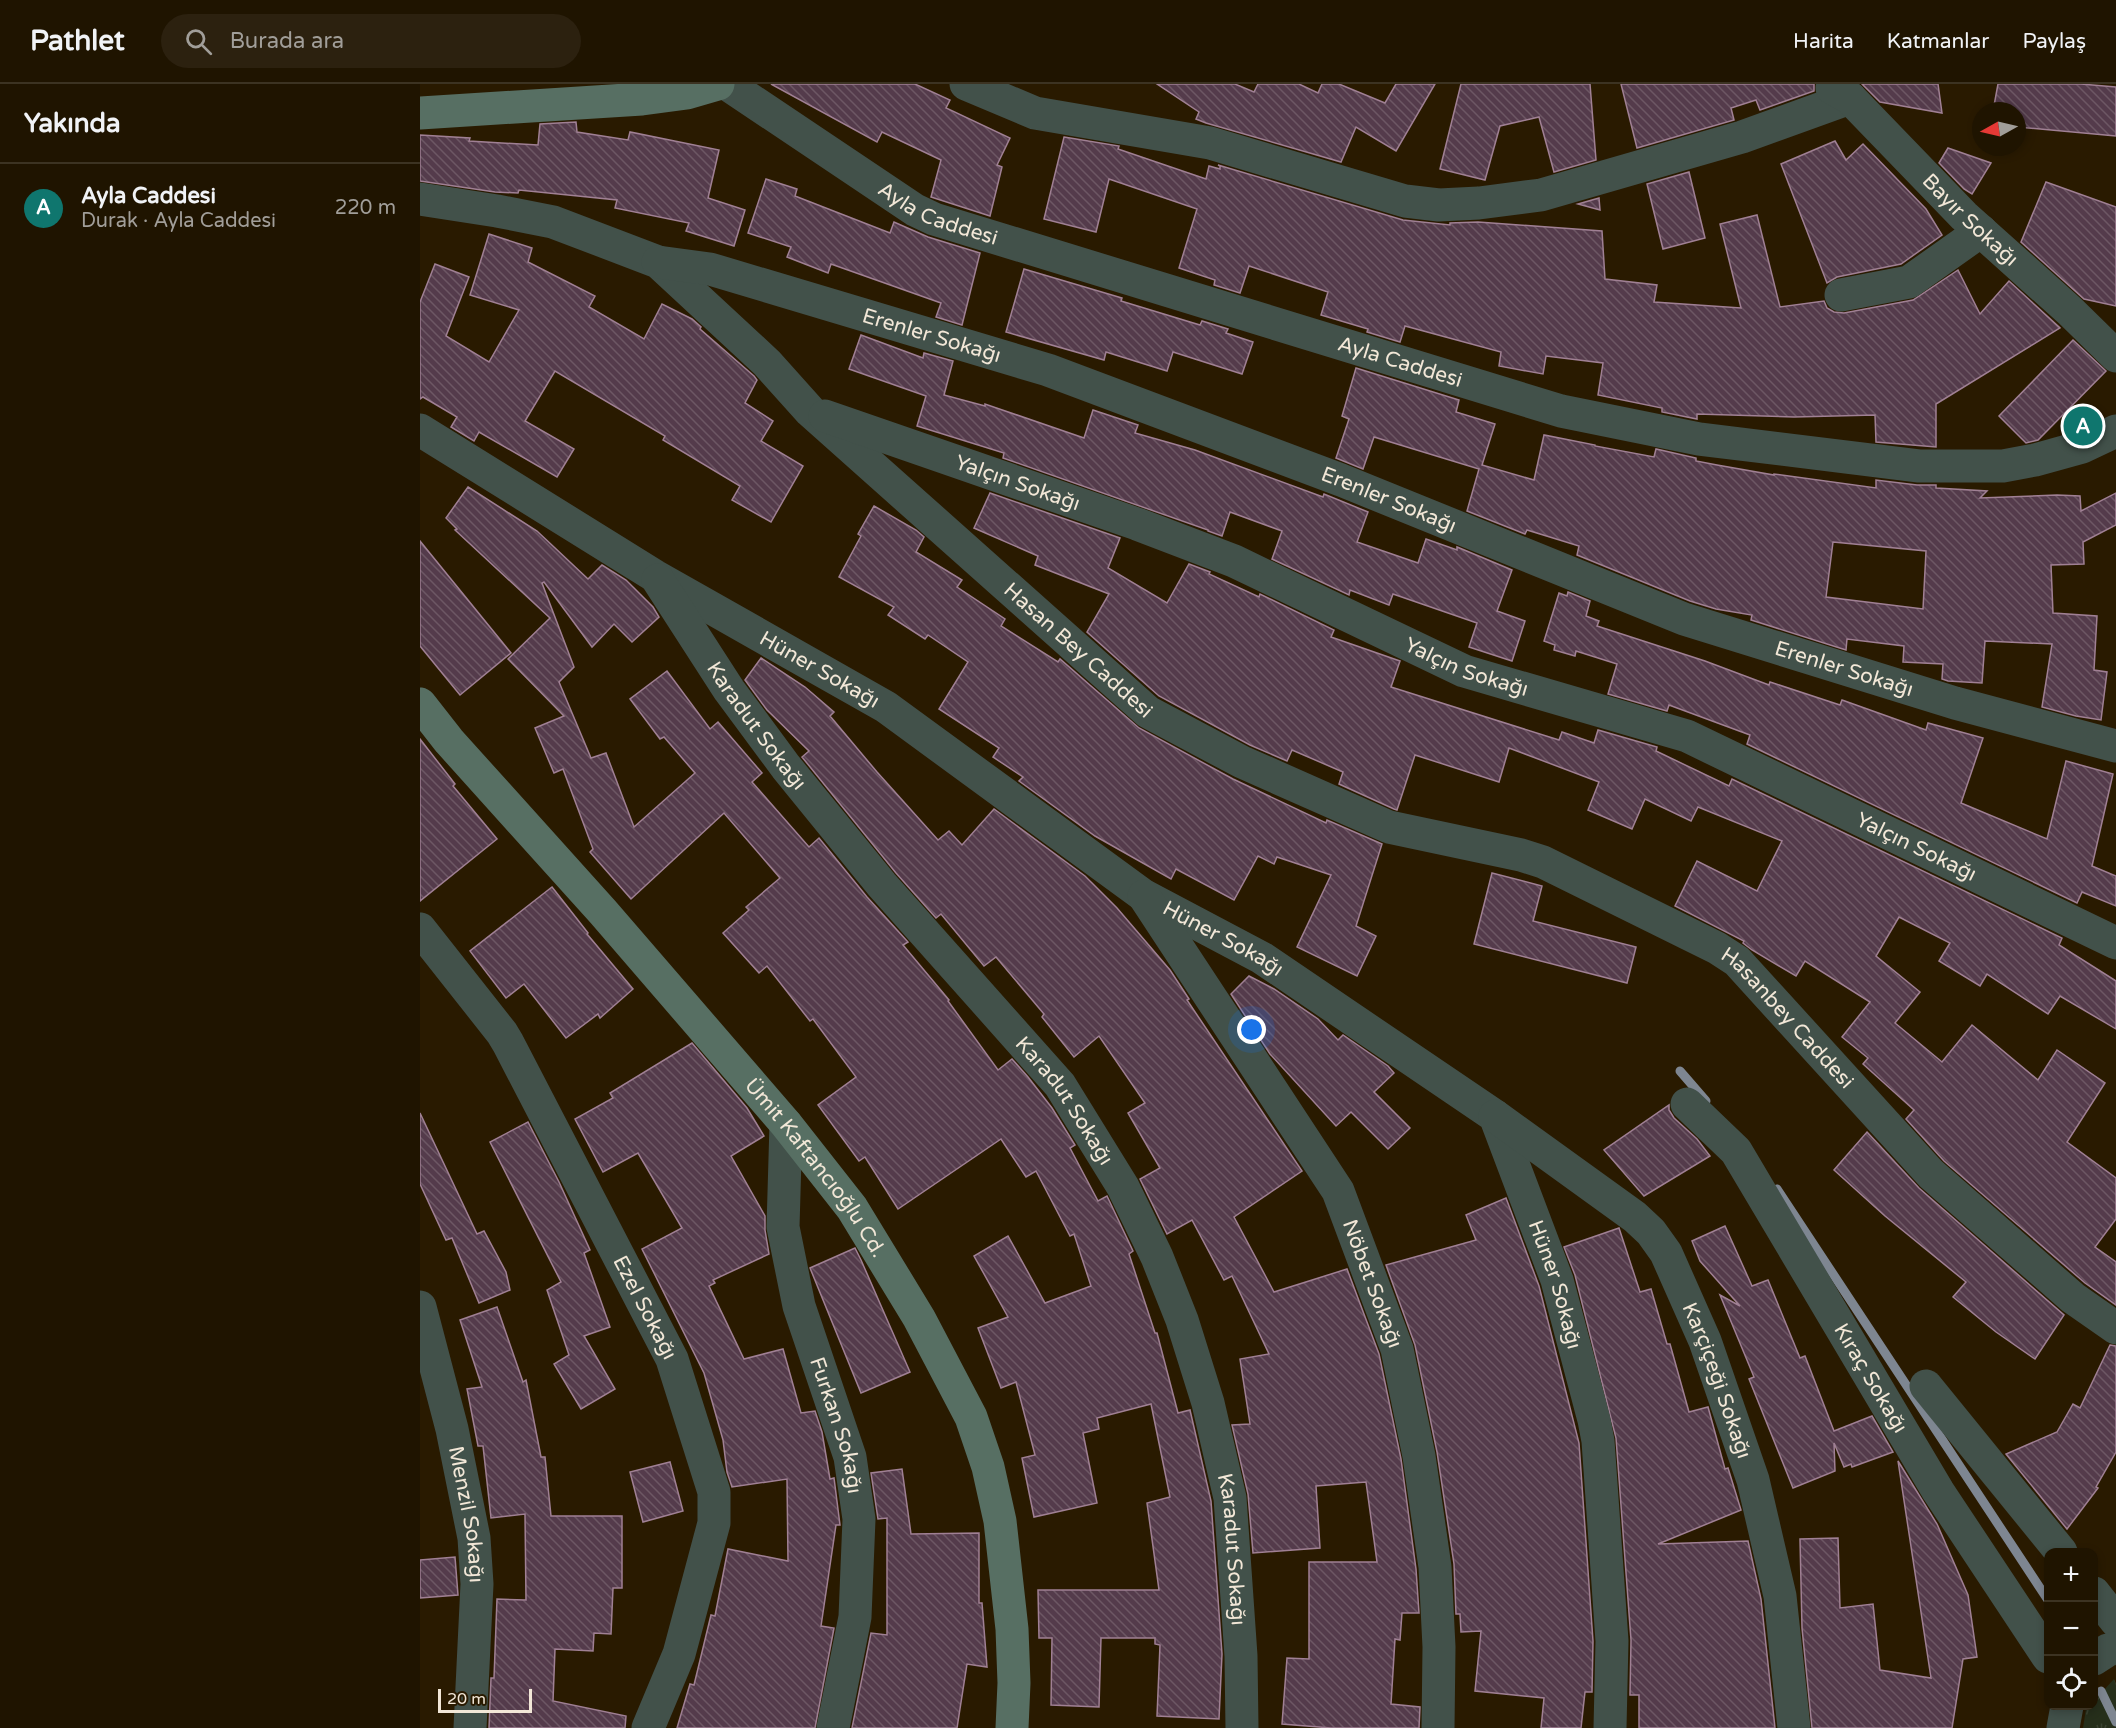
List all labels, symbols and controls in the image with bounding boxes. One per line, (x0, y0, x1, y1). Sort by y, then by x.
search box (161, 14, 581, 68)
text: Pathlet (30, 24, 125, 58)
icon: search (182, 25, 215, 58)
text: Burada ara (230, 28, 344, 54)
text: Harita (1793, 29, 1854, 54)
text: Katmanlar (1887, 29, 1989, 54)
text: Paylaş (2022, 29, 2086, 54)
north arrow (1972, 102, 2026, 156)
text: Yakında (24, 108, 121, 139)
street label: Bayır Sokağı (1917, 169, 2023, 272)
street label: Ayla Caddesi (873, 177, 1001, 251)
text: Ayla Caddesi (81, 183, 216, 209)
text: A (36, 196, 51, 220)
text: 220 m (335, 196, 396, 220)
text: Durak · Ayla Caddesi (81, 209, 276, 233)
street label: Erenler Sokağı (859, 303, 1004, 368)
street label: Ayla Caddesi (1335, 331, 1465, 393)
pin: A (2064, 404, 2102, 448)
street label: Yalçın Sokağı (952, 450, 1083, 516)
street label: Erenler Sokağı (1318, 462, 1460, 538)
street label: Hasan Bey Caddesi (999, 578, 1158, 723)
street label: Hüner Sokağı (755, 626, 884, 714)
street label: Yalçın Sokağı (1400, 632, 1531, 702)
street label: Erenler Sokağı (1772, 636, 1916, 702)
street label: Karadut Sokağı (701, 657, 811, 795)
street label: Yalçın Sokağı (1852, 808, 1981, 887)
street label: Hüner Sokağı (1158, 896, 1288, 982)
street label: Hasanbey Caddesi (1716, 942, 1859, 1094)
your location (1237, 1015, 1266, 1044)
street label: Karadut Sokağı (1010, 1032, 1118, 1170)
street label: Ümit Kaftancıoğlu Cd. (739, 1073, 891, 1262)
street label: Nöbet Sokağı (1337, 1216, 1408, 1352)
street label: Hüner Sokağı (1523, 1217, 1587, 1352)
street label: Ezel Sokağı (607, 1251, 682, 1364)
street label: Karçiçeği Sokağı (1677, 1299, 1757, 1462)
street label: Kıraç Sokağı (1828, 1319, 1913, 1438)
street label: Furkan Sokağı (804, 1354, 867, 1495)
street label: Menzil Sokağı (443, 1444, 489, 1584)
street label: Karadut Sokağı (1212, 1471, 1251, 1626)
map controls (2044, 1548, 2098, 1710)
button: + (2044, 1548, 2098, 1602)
button: − (2044, 1602, 2098, 1656)
button: locate (2044, 1656, 2098, 1710)
scale bar (438, 1686, 532, 1714)
text: 20 m (447, 1689, 486, 1709)

